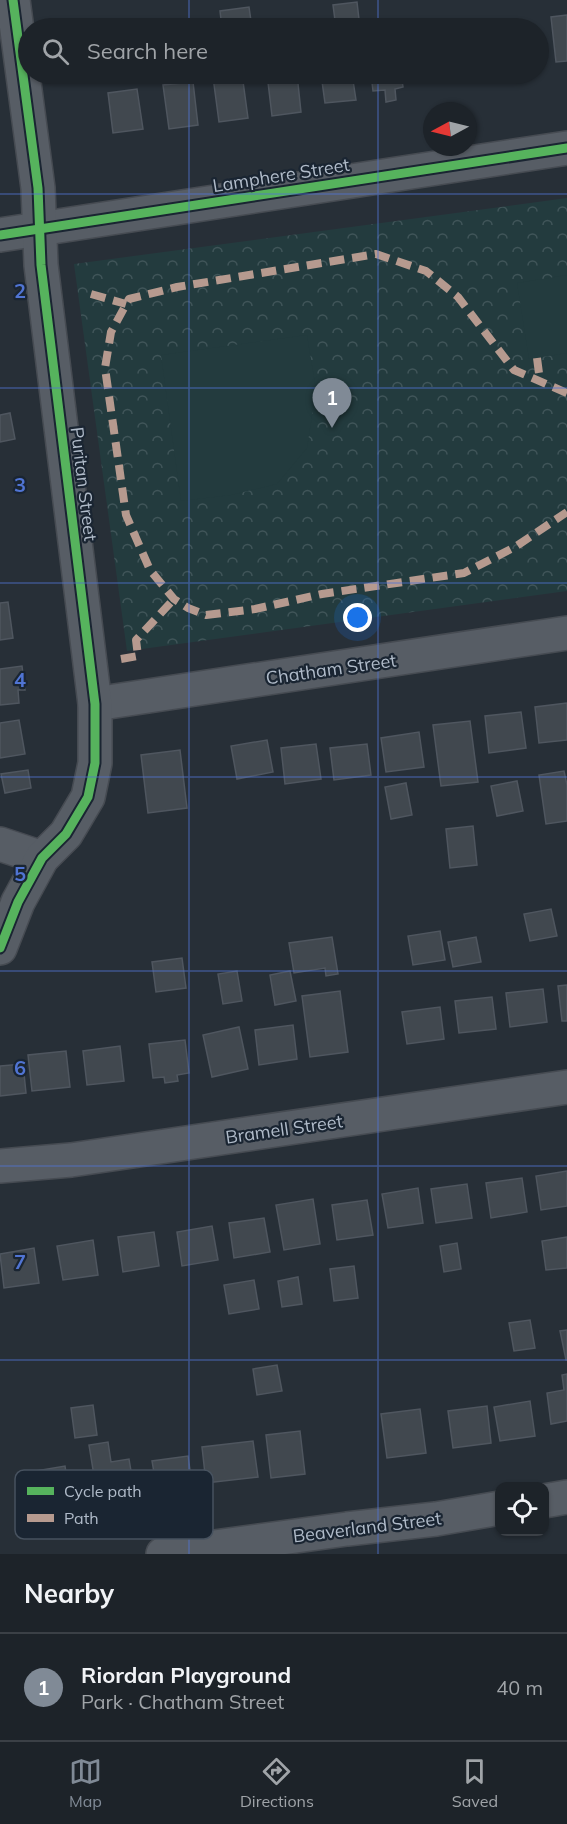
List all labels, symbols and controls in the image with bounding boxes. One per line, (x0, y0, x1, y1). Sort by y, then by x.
search box (18, 18, 549, 84)
icon: search (39, 35, 72, 68)
text: Search here (87, 37, 208, 65)
north arrow (423, 102, 477, 156)
street label: Lamphere Street (211, 153, 351, 197)
text: 2 (14, 278, 26, 303)
pin: 1 (312, 378, 352, 428)
street label: Puritan Street (66, 426, 102, 542)
text: 3 (14, 472, 26, 497)
your location (343, 603, 372, 632)
street label: Chatham Street (264, 648, 398, 690)
text: 4 (14, 667, 26, 692)
text: 5 (14, 861, 26, 886)
text: 6 (14, 1055, 26, 1080)
street label: Bramell Street (224, 1109, 344, 1149)
text: 7 (14, 1249, 26, 1274)
legend (15, 1470, 213, 1539)
text: Cycle path (64, 1481, 142, 1501)
map controls (495, 1482, 549, 1536)
button: locate (495, 1482, 549, 1536)
street label: Beaverland Street (291, 1506, 443, 1548)
text: Path (64, 1508, 99, 1528)
text: Nearby (24, 1577, 114, 1610)
text: Riordan Playground (81, 1661, 291, 1689)
text: 1 (38, 1675, 50, 1700)
text: 40 m (496, 1675, 543, 1700)
text: Park · Chatham Street (81, 1689, 284, 1714)
tab: Map (69, 1755, 102, 1811)
tab: Directions (240, 1755, 314, 1811)
tab: Saved (452, 1755, 498, 1811)

